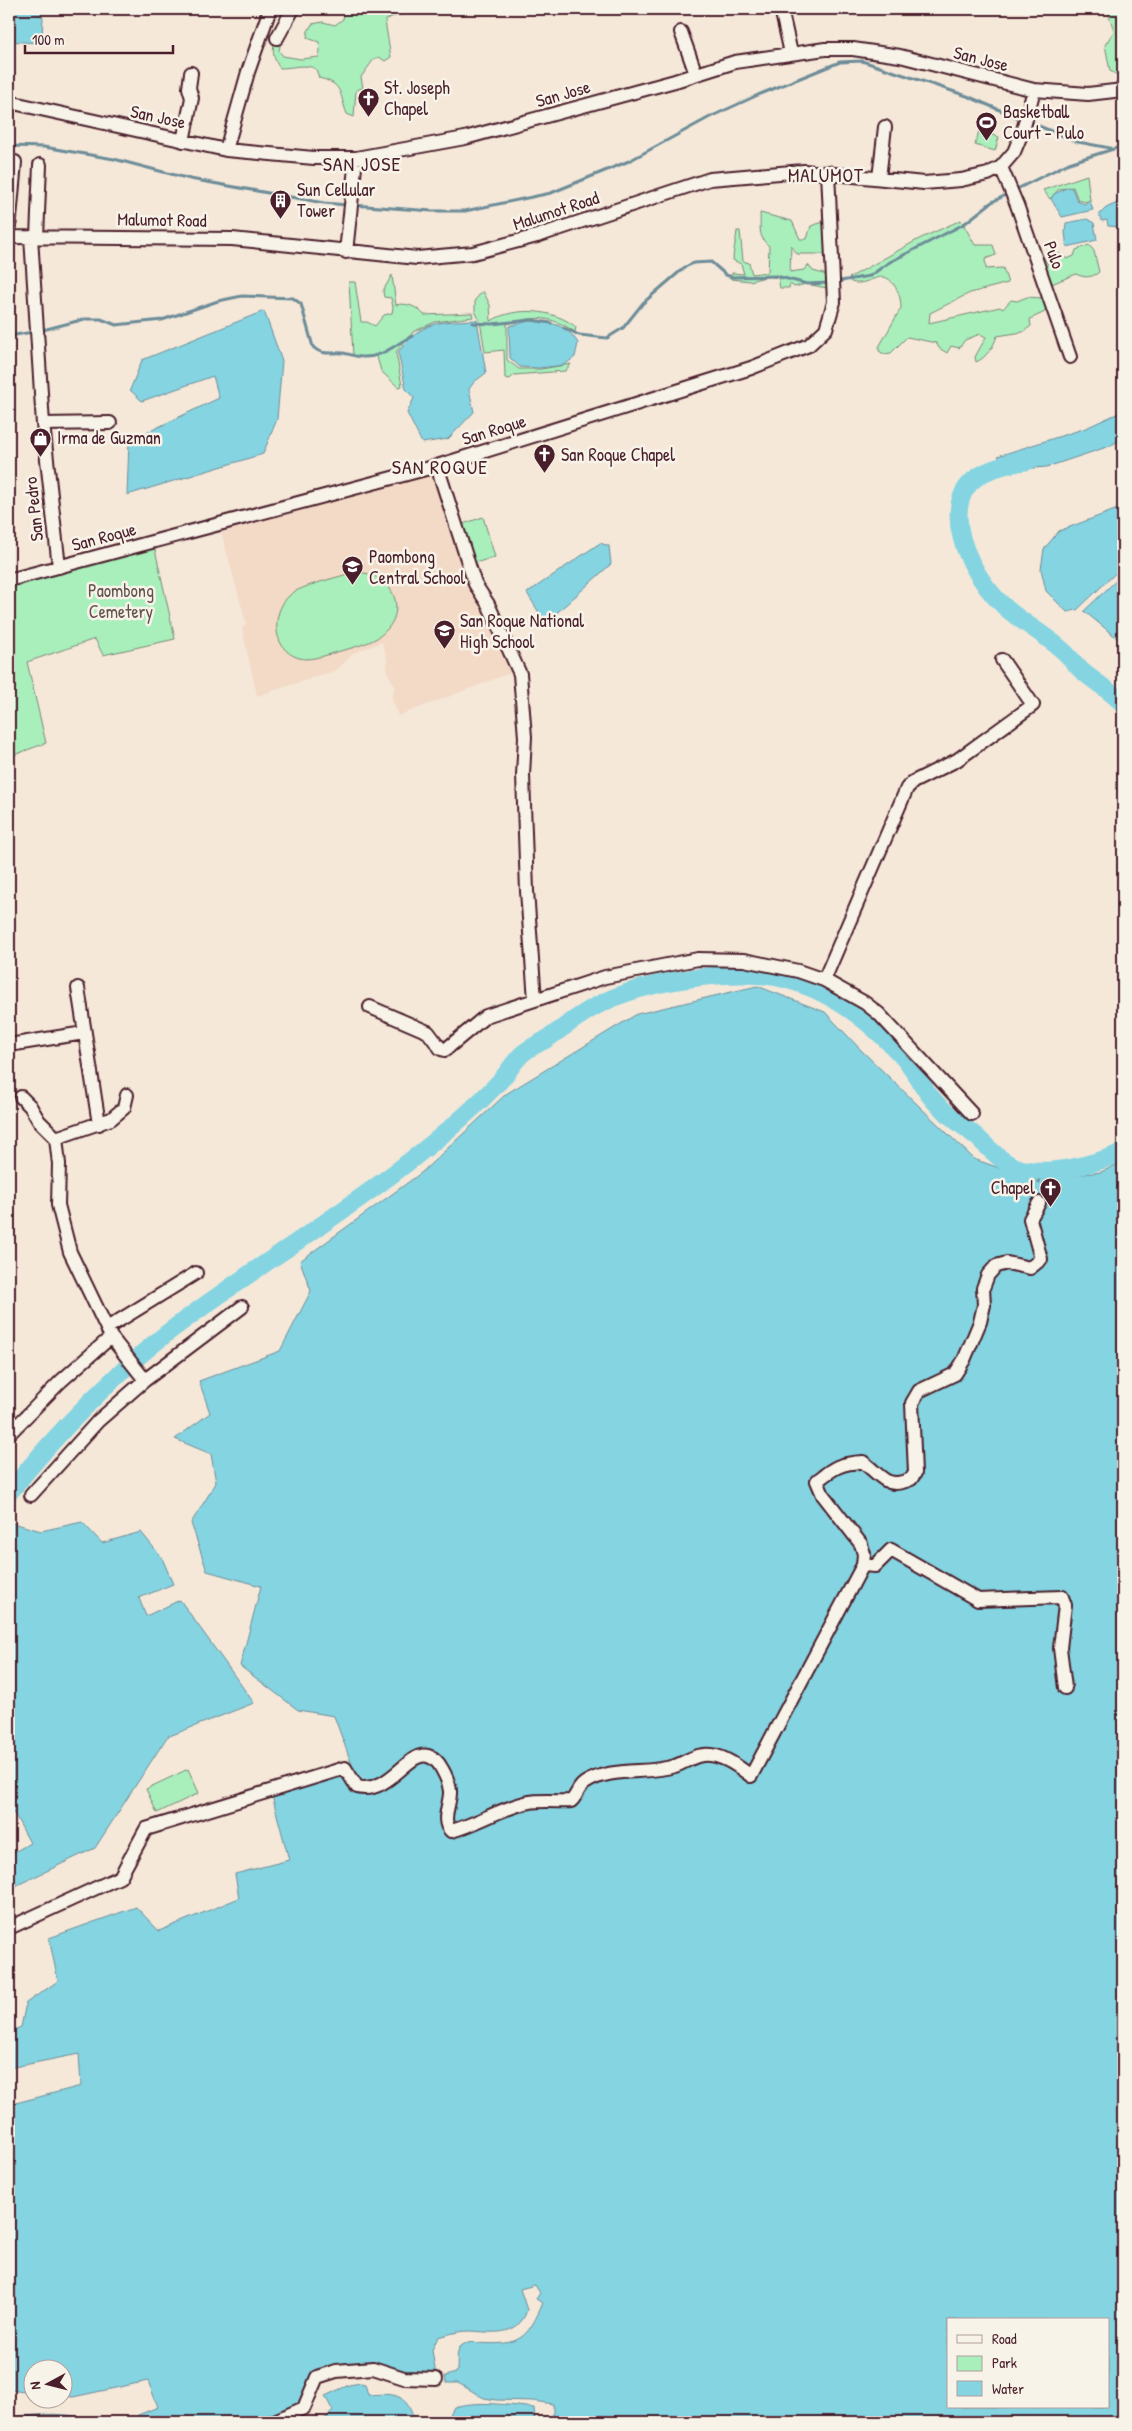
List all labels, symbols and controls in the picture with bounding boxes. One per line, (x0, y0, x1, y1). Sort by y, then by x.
scale bar (25, 22, 172, 54)
text: 100 m (32, 29, 65, 50)
street label: San Jose (951, 40, 1011, 77)
street label: San Jose (533, 74, 593, 113)
place label: St. Joseph Chapel (384, 75, 450, 121)
church icon: St. Joseph Chapel (356, 86, 380, 117)
street label: San Jose (128, 99, 188, 135)
place label: Basketball Court - Pulo (1003, 99, 1084, 145)
sports icon: Basketball Court - Pulo (975, 110, 999, 141)
district label: SAN JOSE (323, 150, 401, 177)
district label: MALUMOT (788, 162, 864, 188)
place label: Sun Cellular Tower (297, 177, 376, 223)
street label: Malumot Road (510, 185, 602, 236)
building icon: Sun Cellular Tower (269, 188, 293, 219)
street label: Malumot Road (117, 206, 207, 233)
street label: Pulo (1038, 237, 1071, 272)
street label: San Roque (459, 408, 529, 451)
place label: Irma de Guzman (57, 425, 161, 450)
shop icon: Irma de Guzman (29, 426, 53, 457)
place label: San Roque Chapel (561, 442, 675, 467)
church icon: San Roque Chapel (533, 443, 557, 474)
district label: SAN ROQUE (392, 453, 488, 480)
street label: San Pedro (18, 476, 49, 542)
street label: San Roque (69, 516, 139, 557)
place label: Paombong Central School (369, 544, 466, 590)
school or university icon: Paombong Central School (341, 555, 365, 586)
park label: Paombong Cemetery (88, 578, 154, 624)
place label: San Roque National High School (460, 608, 584, 654)
school or university icon: San Roque National High School (432, 619, 456, 650)
place label: Chapel (991, 1175, 1035, 1200)
church icon: Chapel (1039, 1176, 1063, 1207)
legend (947, 2318, 1110, 2408)
text: Road (992, 2328, 1017, 2349)
text: Park (992, 2352, 1017, 2373)
north arrow (22, 2358, 72, 2408)
text: Water (992, 2378, 1024, 2399)
text: N (25, 2380, 44, 2391)

